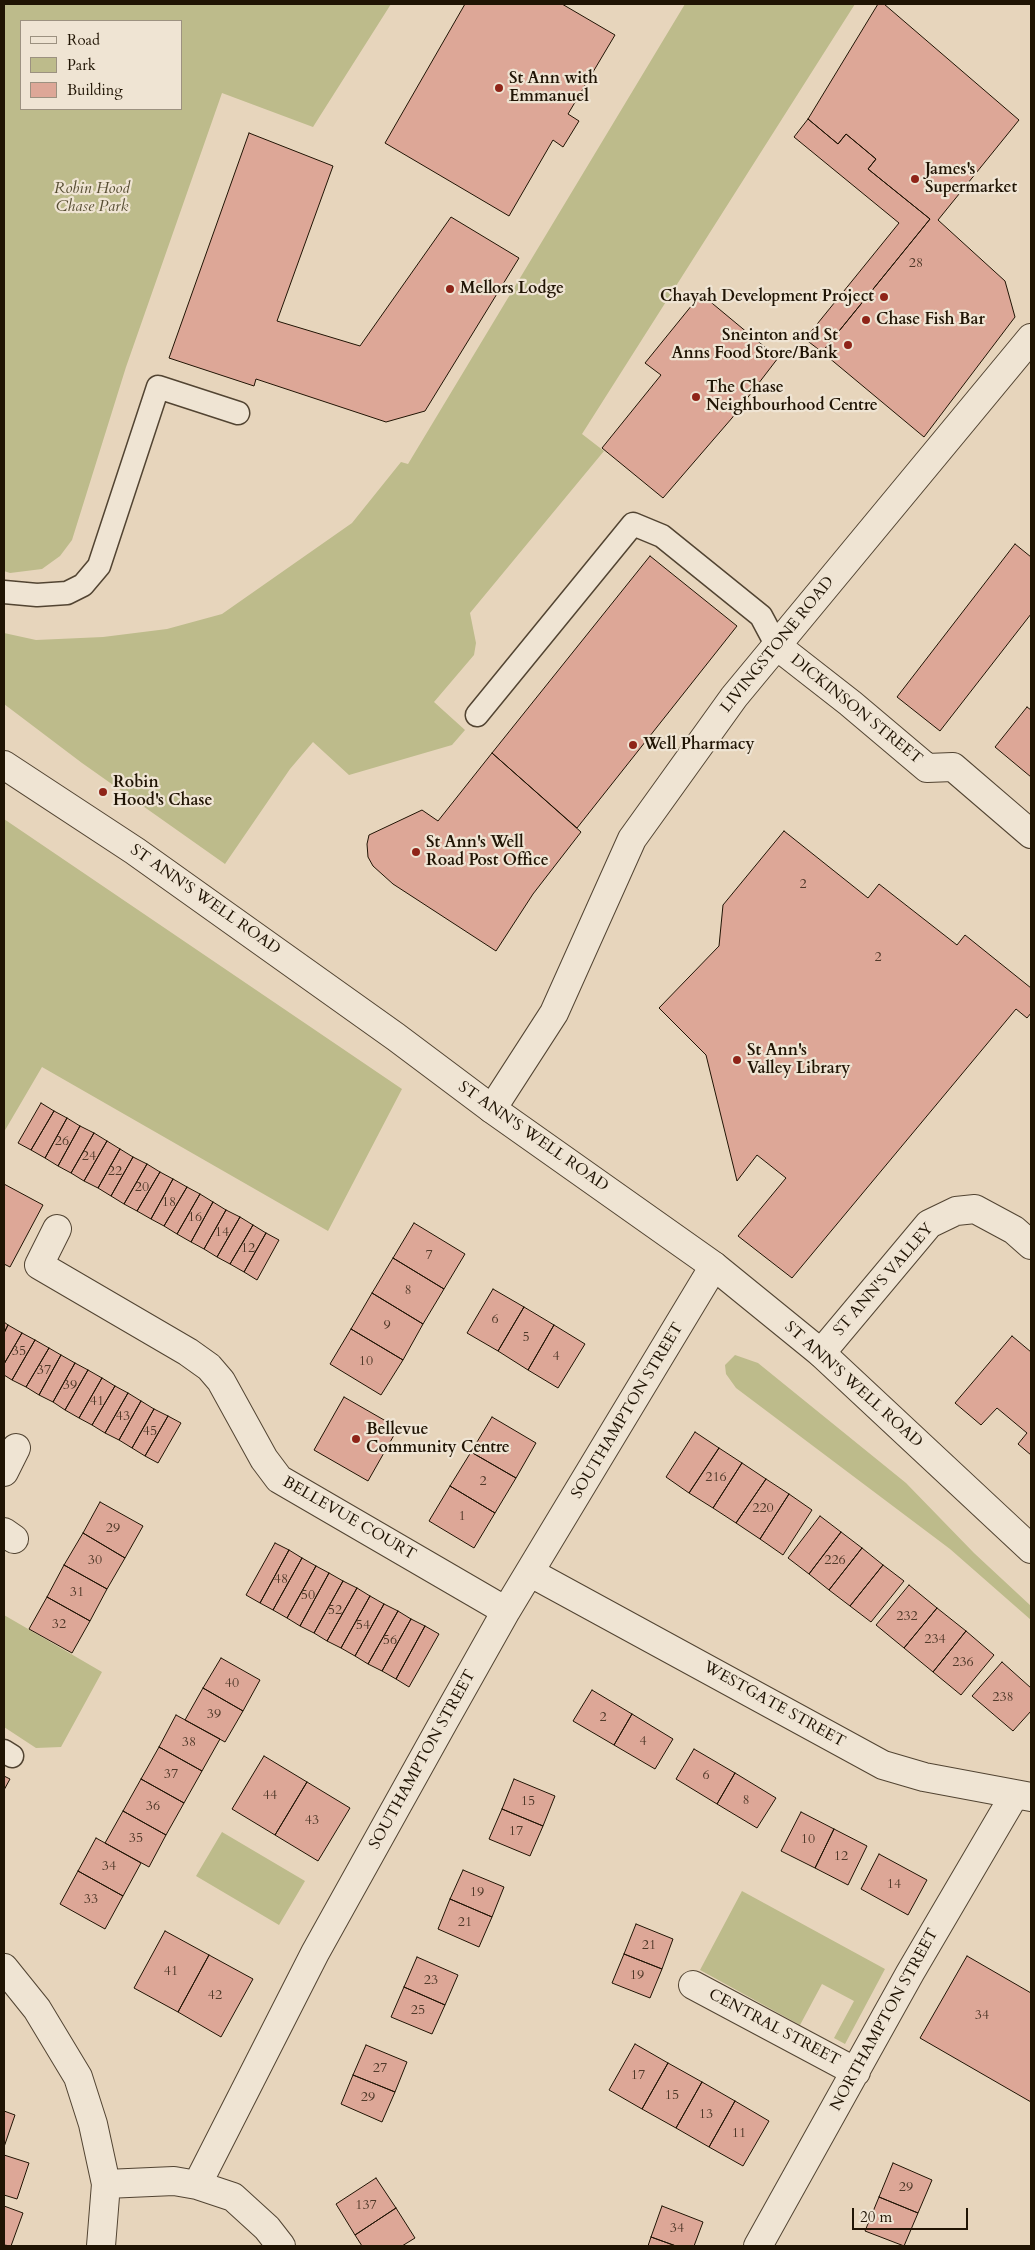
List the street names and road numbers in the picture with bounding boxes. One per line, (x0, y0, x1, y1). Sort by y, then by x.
street label: LIVINGSTONE ROAD (717, 573, 839, 717)
street label: DICKINSON STREET (786, 651, 926, 769)
street label: ST ANN'S WELL ROAD (126, 841, 284, 959)
street label: ST ANN'S WELL ROAD (454, 1078, 612, 1196)
street label: ST ANN'S VALLEY (830, 1220, 938, 1340)
street label: ST ANN'S WELL ROAD (780, 1318, 926, 1452)
street label: SOUTHAMPTON STREET (568, 1320, 688, 1502)
street label: BELLEVUE COURT (279, 1473, 419, 1565)
street label: WESTGATE STREET (700, 1658, 848, 1752)
street label: SOUTHAMPTON STREET (366, 1667, 480, 1853)
street label: NORTHAMPTON STREET (827, 1926, 943, 2114)
street label: CENTRAL STREET (705, 1985, 843, 2071)

